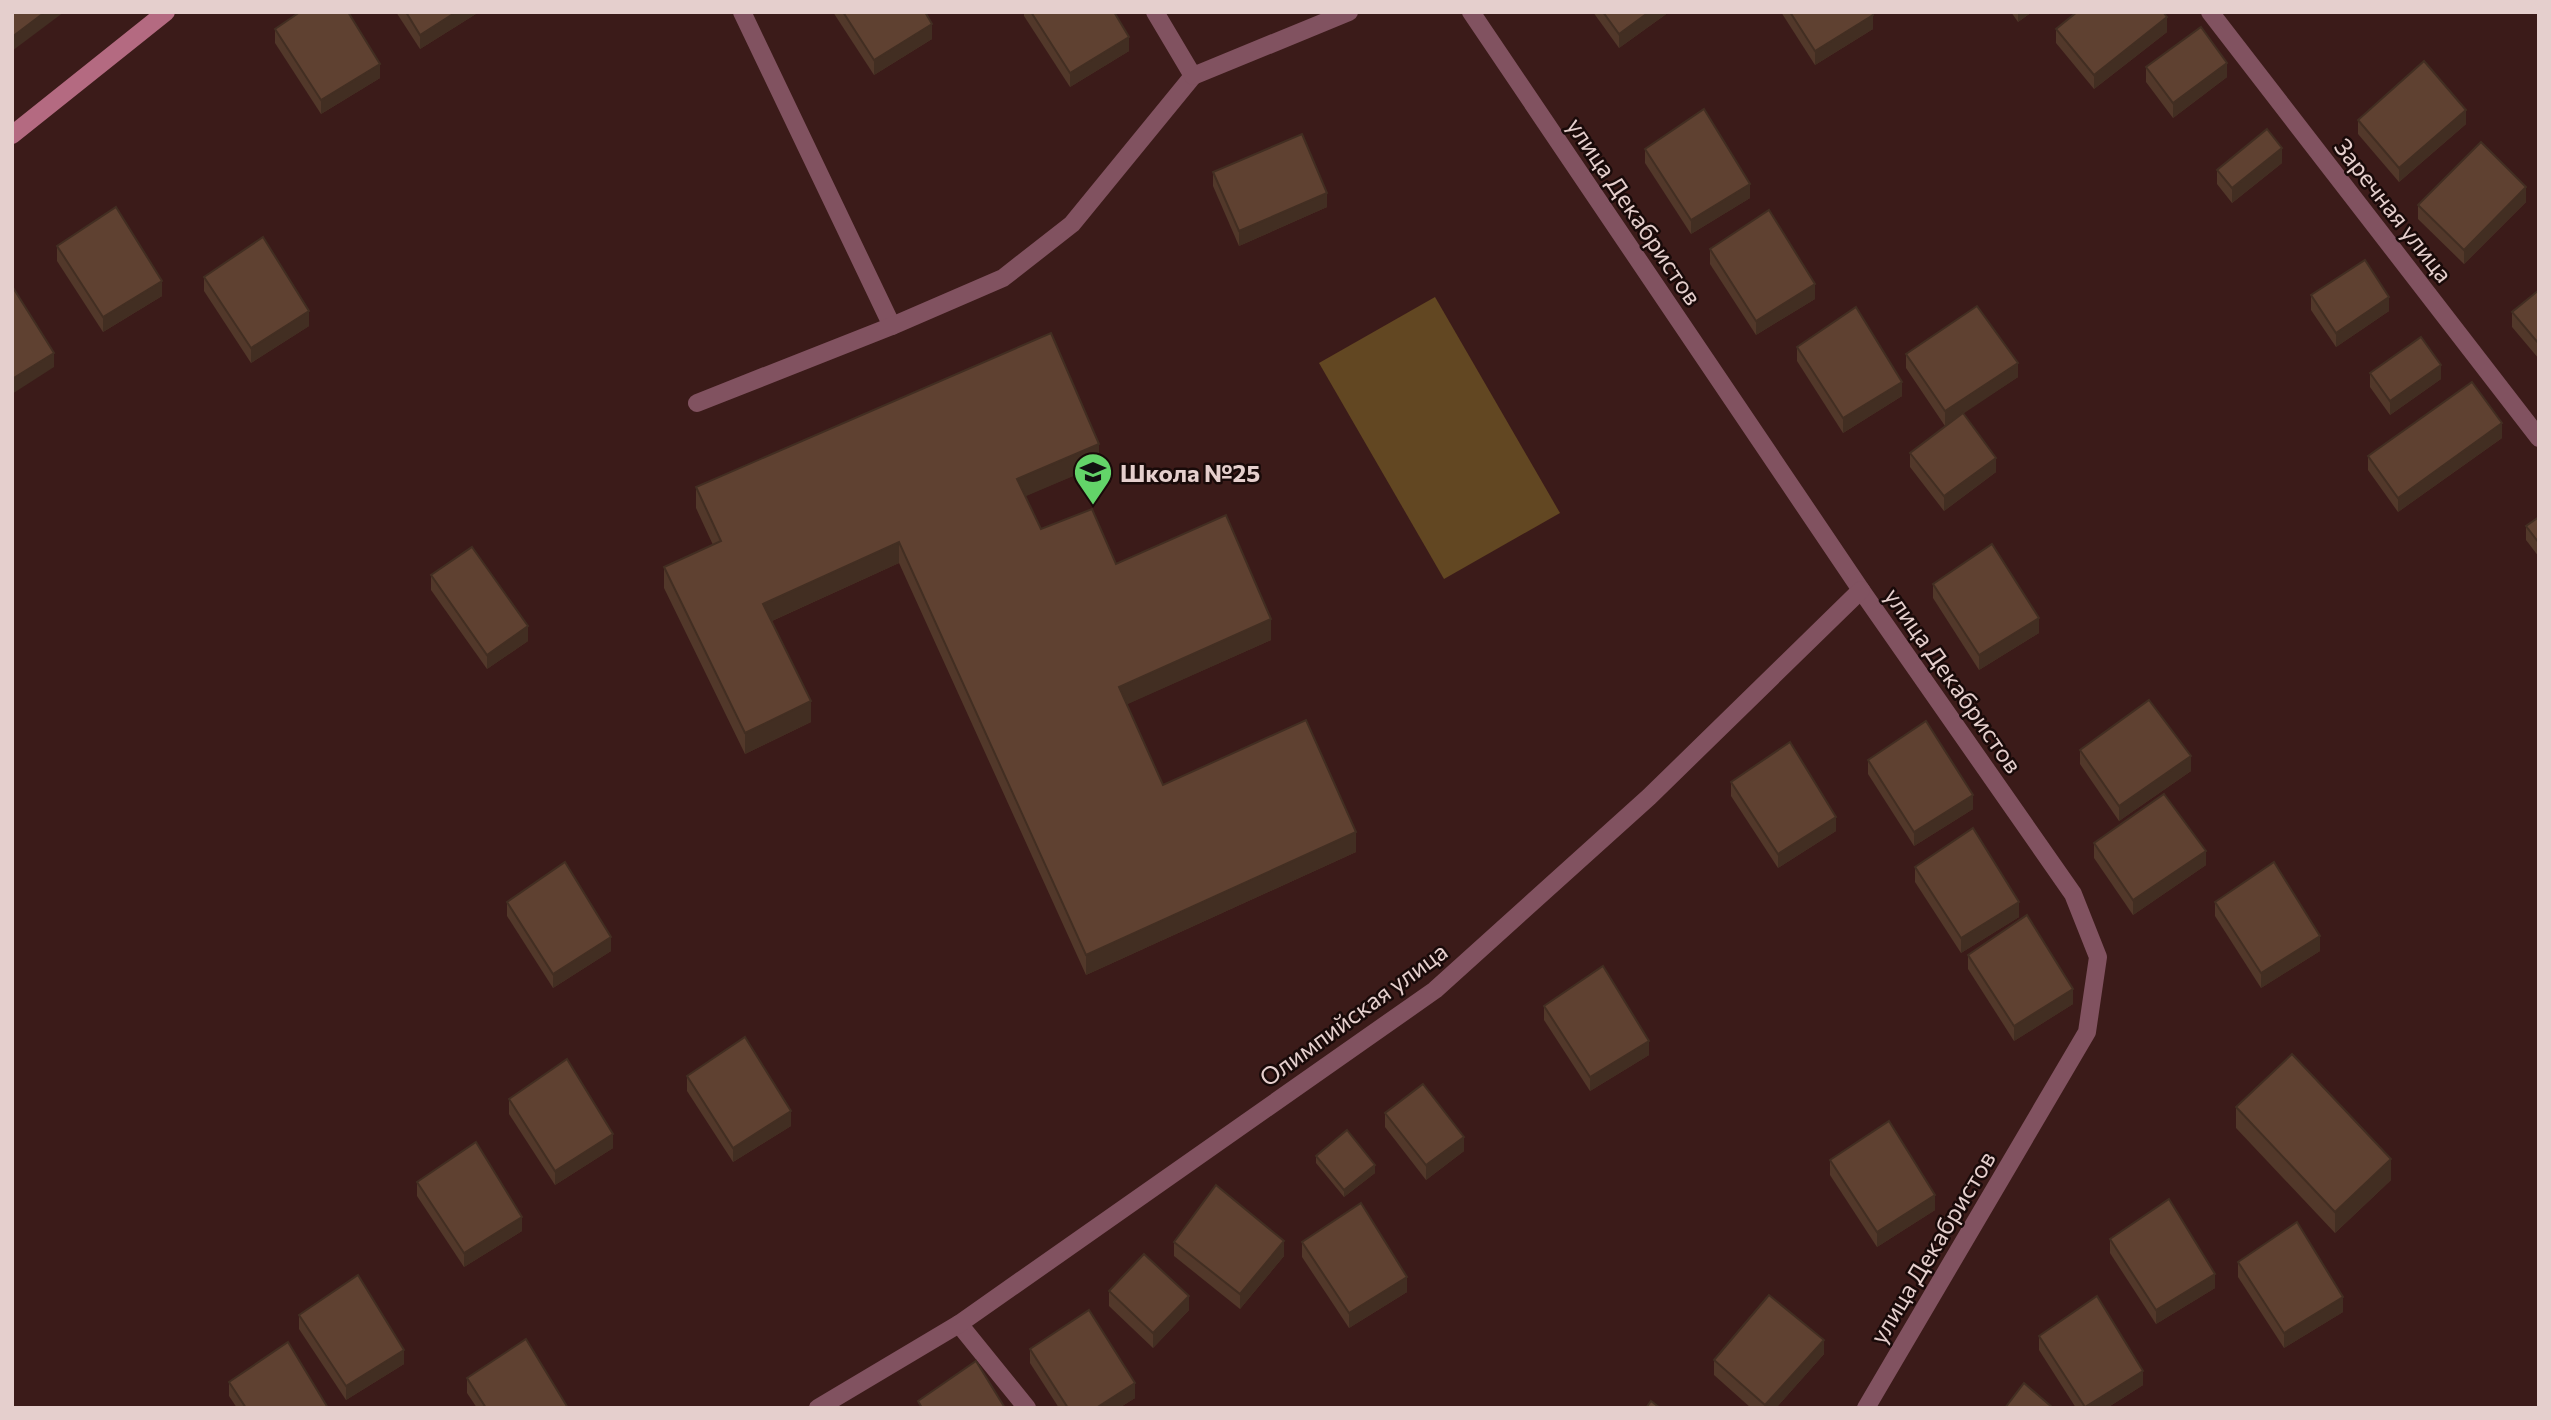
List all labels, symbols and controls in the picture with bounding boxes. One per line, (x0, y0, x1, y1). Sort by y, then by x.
street label: улица Декабристов (1562, 112, 1708, 310)
street label: Заречная улица (2329, 132, 2459, 288)
school or university icon: Школа №25 (1072, 451, 1114, 506)
place label: Школа №25 (1120, 458, 1260, 487)
street label: улица Декабристов (1879, 582, 2029, 778)
street label: Олимпийская улица (1253, 936, 1453, 1092)
street label: улица Декабристов (1863, 1145, 2001, 1349)

